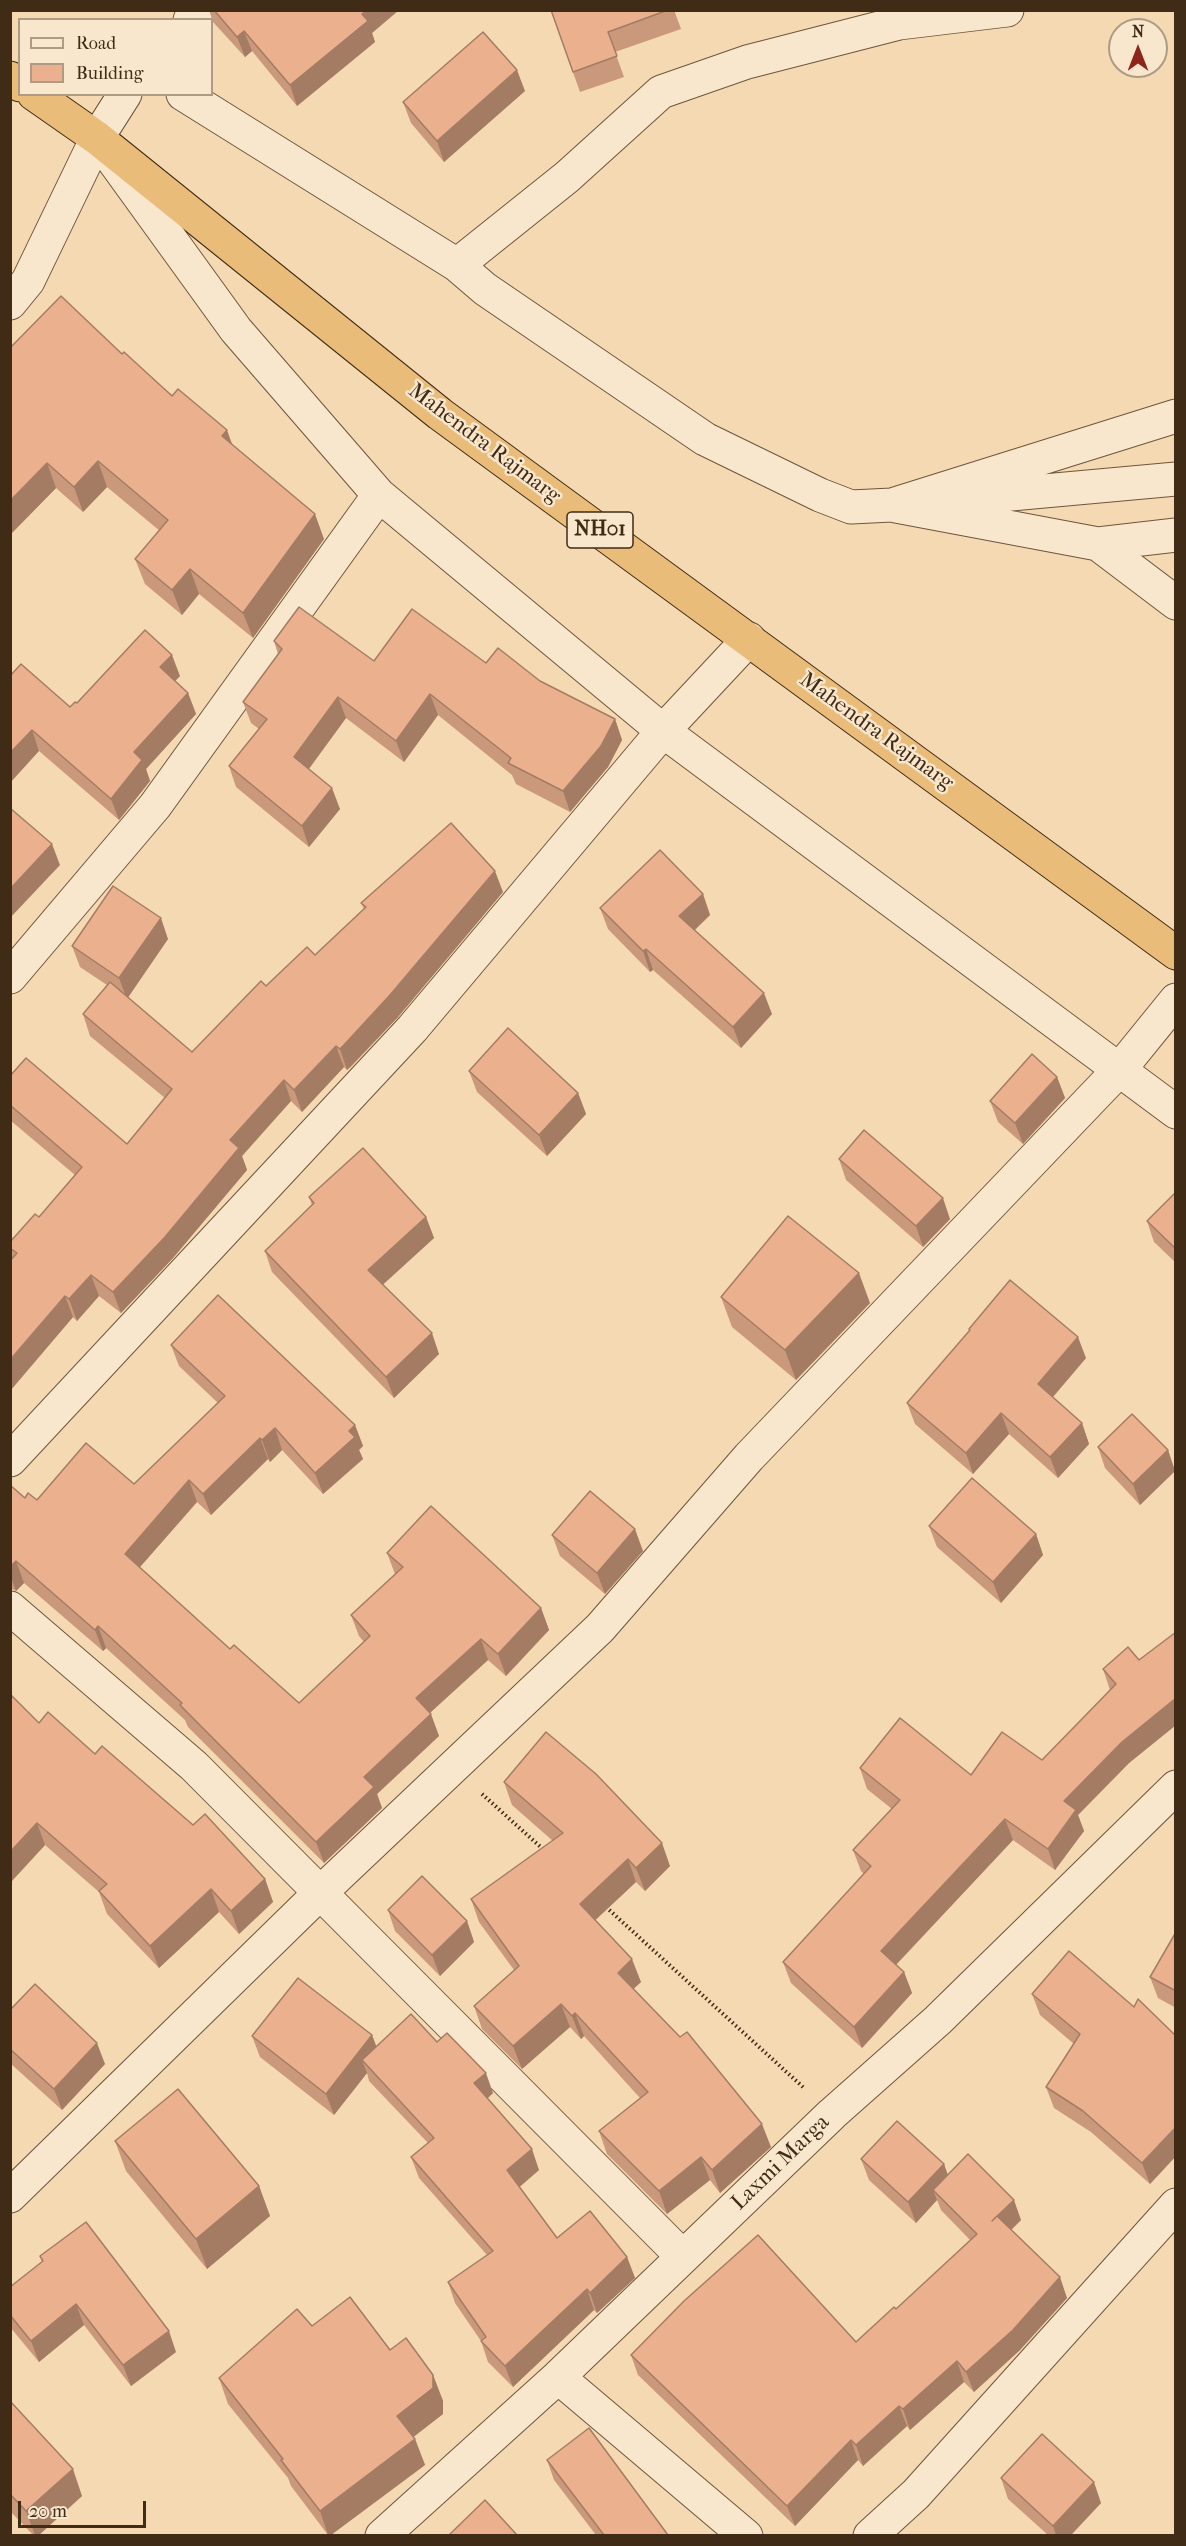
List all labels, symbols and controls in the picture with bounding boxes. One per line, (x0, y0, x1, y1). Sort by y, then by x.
legend (18, 18, 213, 96)
north arrow (1108, 18, 1168, 78)
text: N (1132, 22, 1144, 41)
text: Road (76, 33, 116, 54)
text: Building (76, 63, 143, 84)
street label: Mahendra Rajmarg (403, 378, 565, 510)
road number: NH01 (567, 512, 633, 548)
street label: Mahendra Rajmarg (794, 667, 958, 797)
street label: Laxmi Marga (727, 2110, 835, 2216)
scale bar (21, 2489, 148, 2527)
text: 20 m (29, 2501, 67, 2522)

